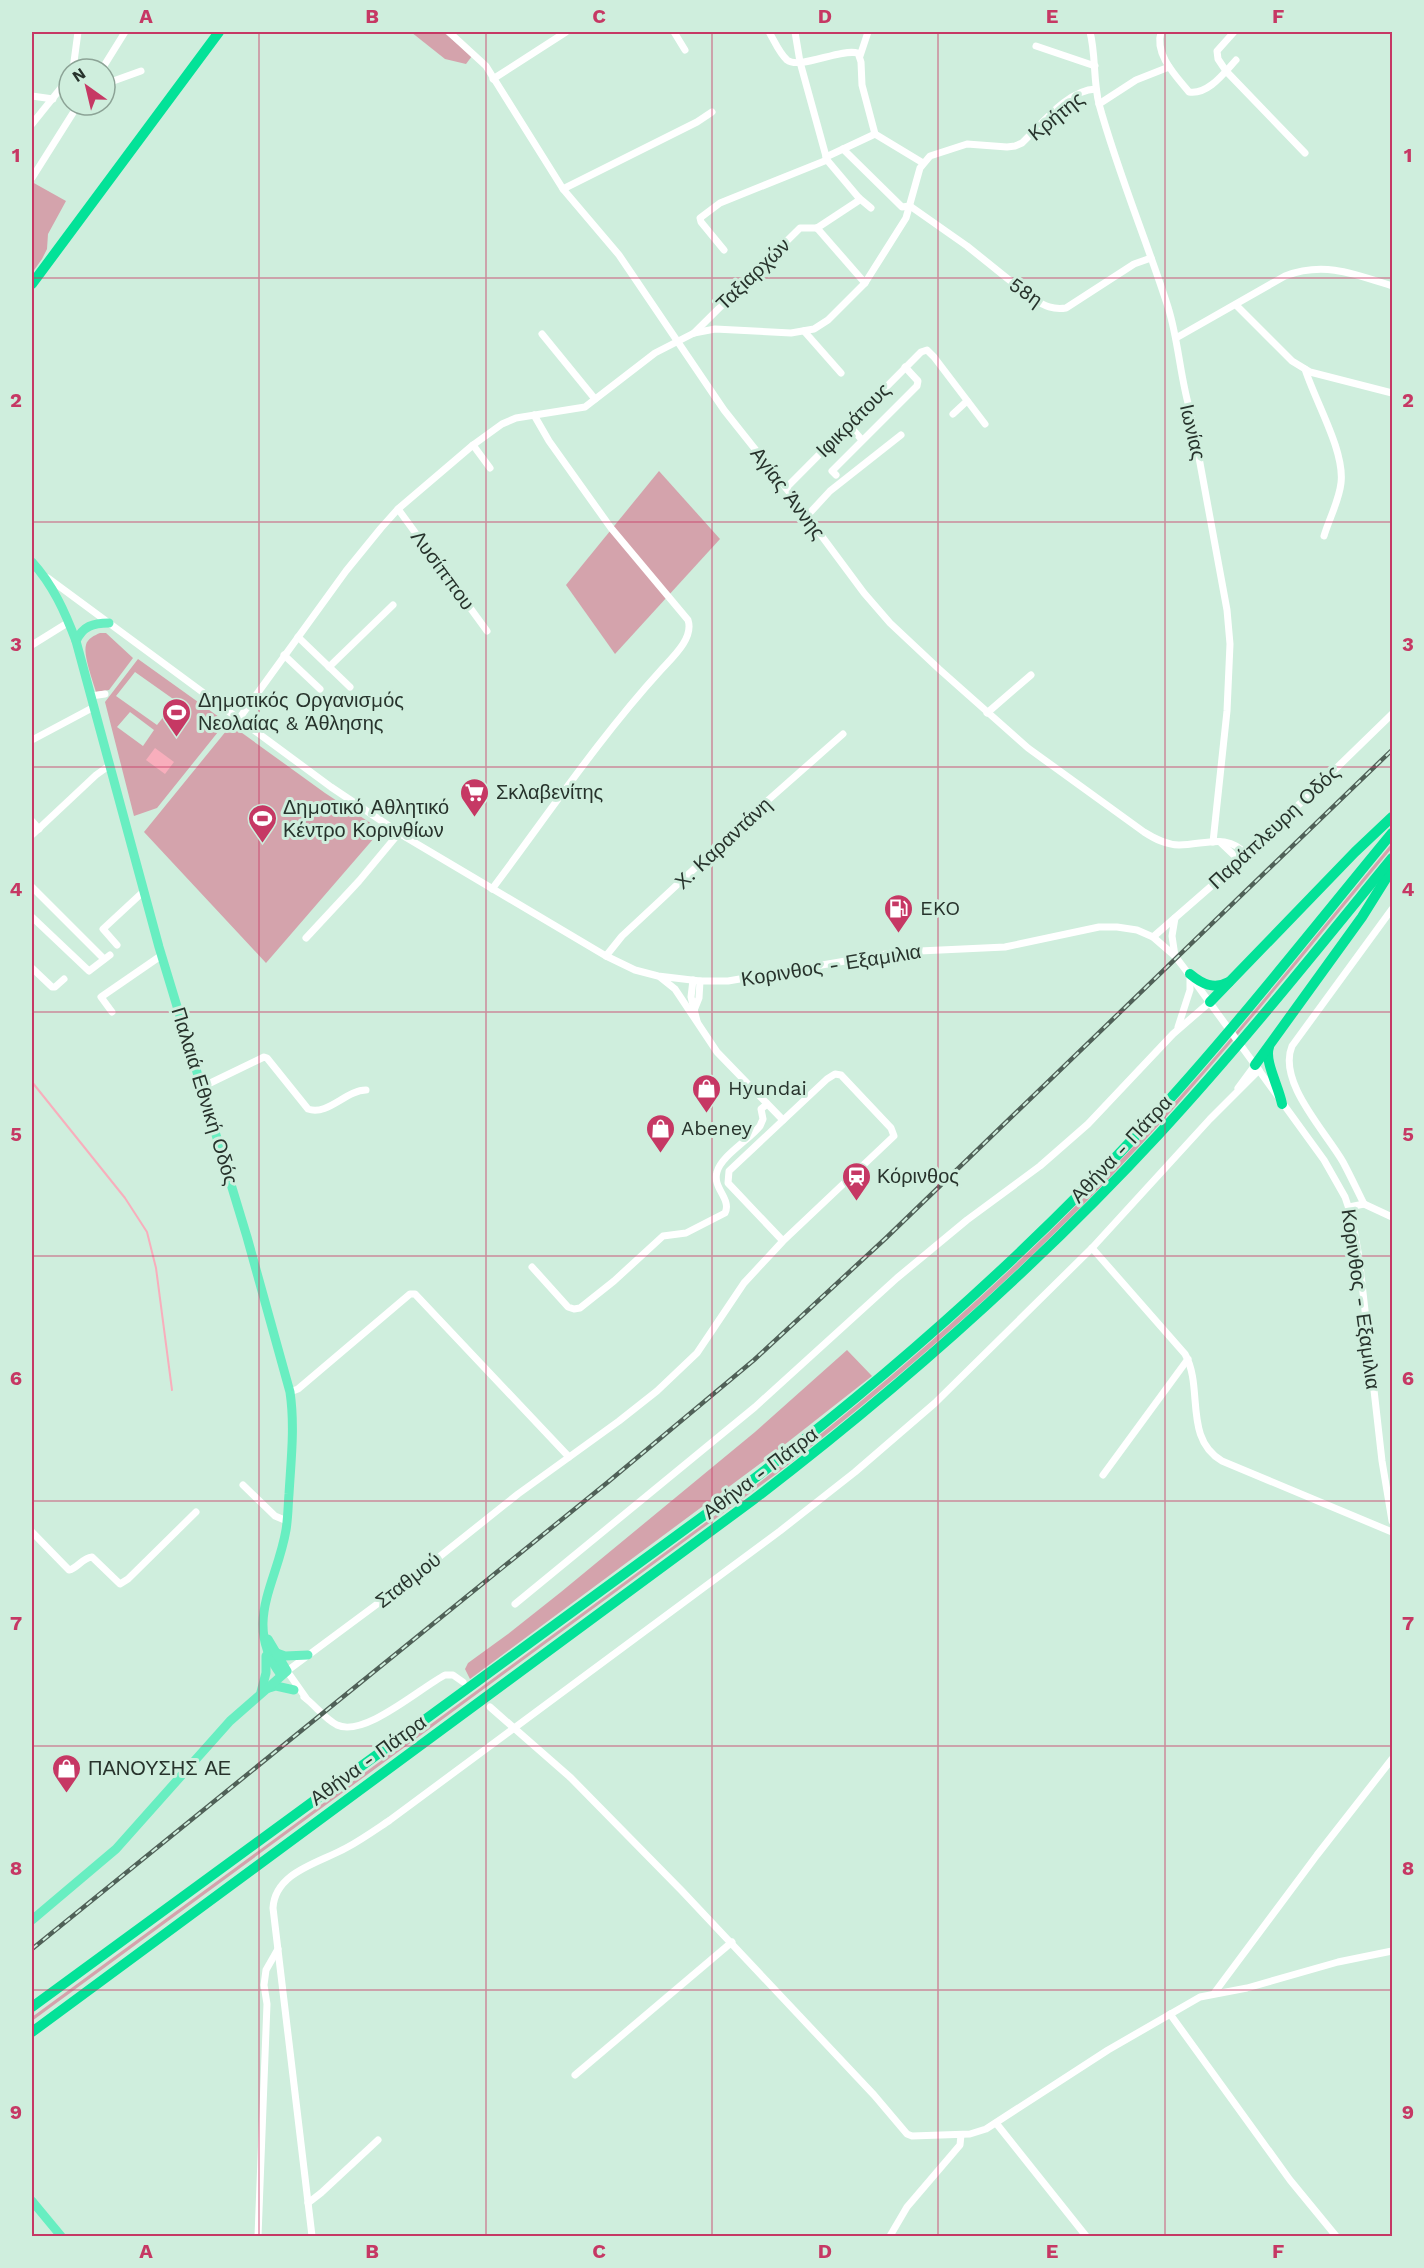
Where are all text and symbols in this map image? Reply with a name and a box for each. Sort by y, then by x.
text: A [139,4,153,28]
text: B [365,4,379,28]
text: C [592,4,606,28]
text: D [818,4,832,28]
text: E [1046,4,1058,28]
text: F [1272,4,1284,28]
north arrow [57,57,117,117]
text: N [69,64,89,86]
street label: Κρήτης [1023,86,1089,146]
text: 1 [12,143,20,167]
text: 1 [1404,143,1412,167]
street label: Ταξιαρχών [711,233,795,315]
street label: 58η [1005,272,1047,312]
street label: Ιφικράτους [811,378,895,462]
text: 2 [10,388,22,412]
text: 2 [1402,388,1414,412]
street label: Ιωνίας [1175,402,1211,463]
street label: Αγίας Άννης [746,442,831,544]
street label: Λυσίππου [406,525,480,615]
text: 3 [10,632,22,656]
text: 3 [1402,632,1414,656]
place label: Δημοτικός Οργανισμός Νεολαίας & Άθλησης [198,688,404,735]
sports icon: Δημοτικός Οργανισμός Νεολαίας & Άθλησης [161,696,193,738]
street label: Παράπλευρη Οδός [1204,760,1345,894]
supermarket icon: Σκλαβενίτης [459,776,491,818]
place label: Σκλαβενίτης [496,780,604,804]
street label: Χ. Καραντάνη [670,792,776,894]
place label: Δημοτικό Αθλητικό Κέντρο Κορινθίων [283,795,449,842]
sports icon: Δημοτικό Αθλητικό Κέντρο Κορινθίων [246,802,278,844]
text: 4 [10,877,23,901]
text: 4 [1402,877,1415,901]
fuel station icon: EKO [883,892,915,934]
place label: EKO [920,896,960,920]
street label: Κορινθος - Εξαμιλια [739,939,923,991]
street label: Παλαιά Εθνική Οδός [167,1004,244,1188]
shop icon: Hyundai [691,1072,723,1114]
place label: Hyundai [728,1076,807,1100]
street label: Αθήνα - Πάτρα [1065,1090,1177,1208]
shop icon: Abeney [644,1112,676,1154]
place label: Abeney [681,1116,753,1140]
text: 5 [10,1122,22,1146]
text: 5 [1402,1122,1414,1146]
station icon: Κόρινθος [840,1160,872,1202]
place label: Κόρινθος [877,1164,959,1188]
street label: Κορινθος - Εξαμιλια [1336,1207,1386,1391]
text: 6 [10,1366,22,1390]
text: 6 [1402,1366,1414,1390]
street label: Αθήνα - Πάτρα [698,1422,822,1524]
street label: Σταθμού [371,1547,445,1613]
text: 7 [10,1611,22,1635]
text: 7 [1402,1611,1414,1635]
street label: Αθήνα - Πάτρα [305,1710,431,1810]
shop icon: ΠΑΝΟΥΣΗΣ ΑΕ [51,1752,83,1794]
place label: ΠΑΝΟΥΣΗΣ ΑΕ [88,1756,231,1780]
text: 8 [10,1856,22,1880]
text: 8 [1402,1856,1414,1880]
text: 9 [10,2100,22,2124]
text: 9 [1402,2100,1414,2124]
text: A [139,2239,153,2263]
text: B [365,2239,379,2263]
text: C [592,2239,606,2263]
text: D [818,2239,832,2263]
text: E [1046,2239,1058,2263]
text: F [1272,2239,1284,2263]

